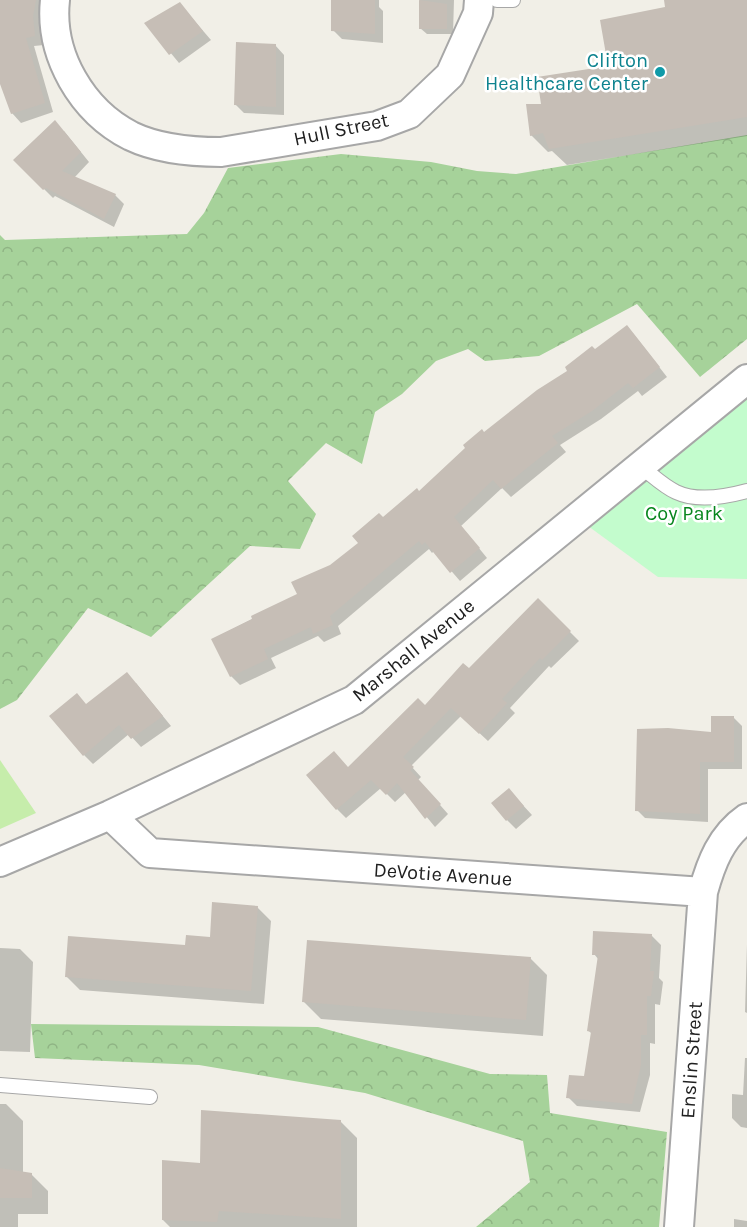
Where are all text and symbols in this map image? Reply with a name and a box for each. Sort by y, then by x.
place label: Clifton Healthcare Center [485,49,649,95]
marker: Clifton Healthcare Center [653,65,667,79]
street label: Hull Street [292,108,391,151]
park label: Coy Park [645,502,723,525]
street label: Marshall Avenue [348,594,479,707]
street label: DeVotie Avenue [373,858,513,891]
street label: Enslin Street [676,1000,707,1119]

